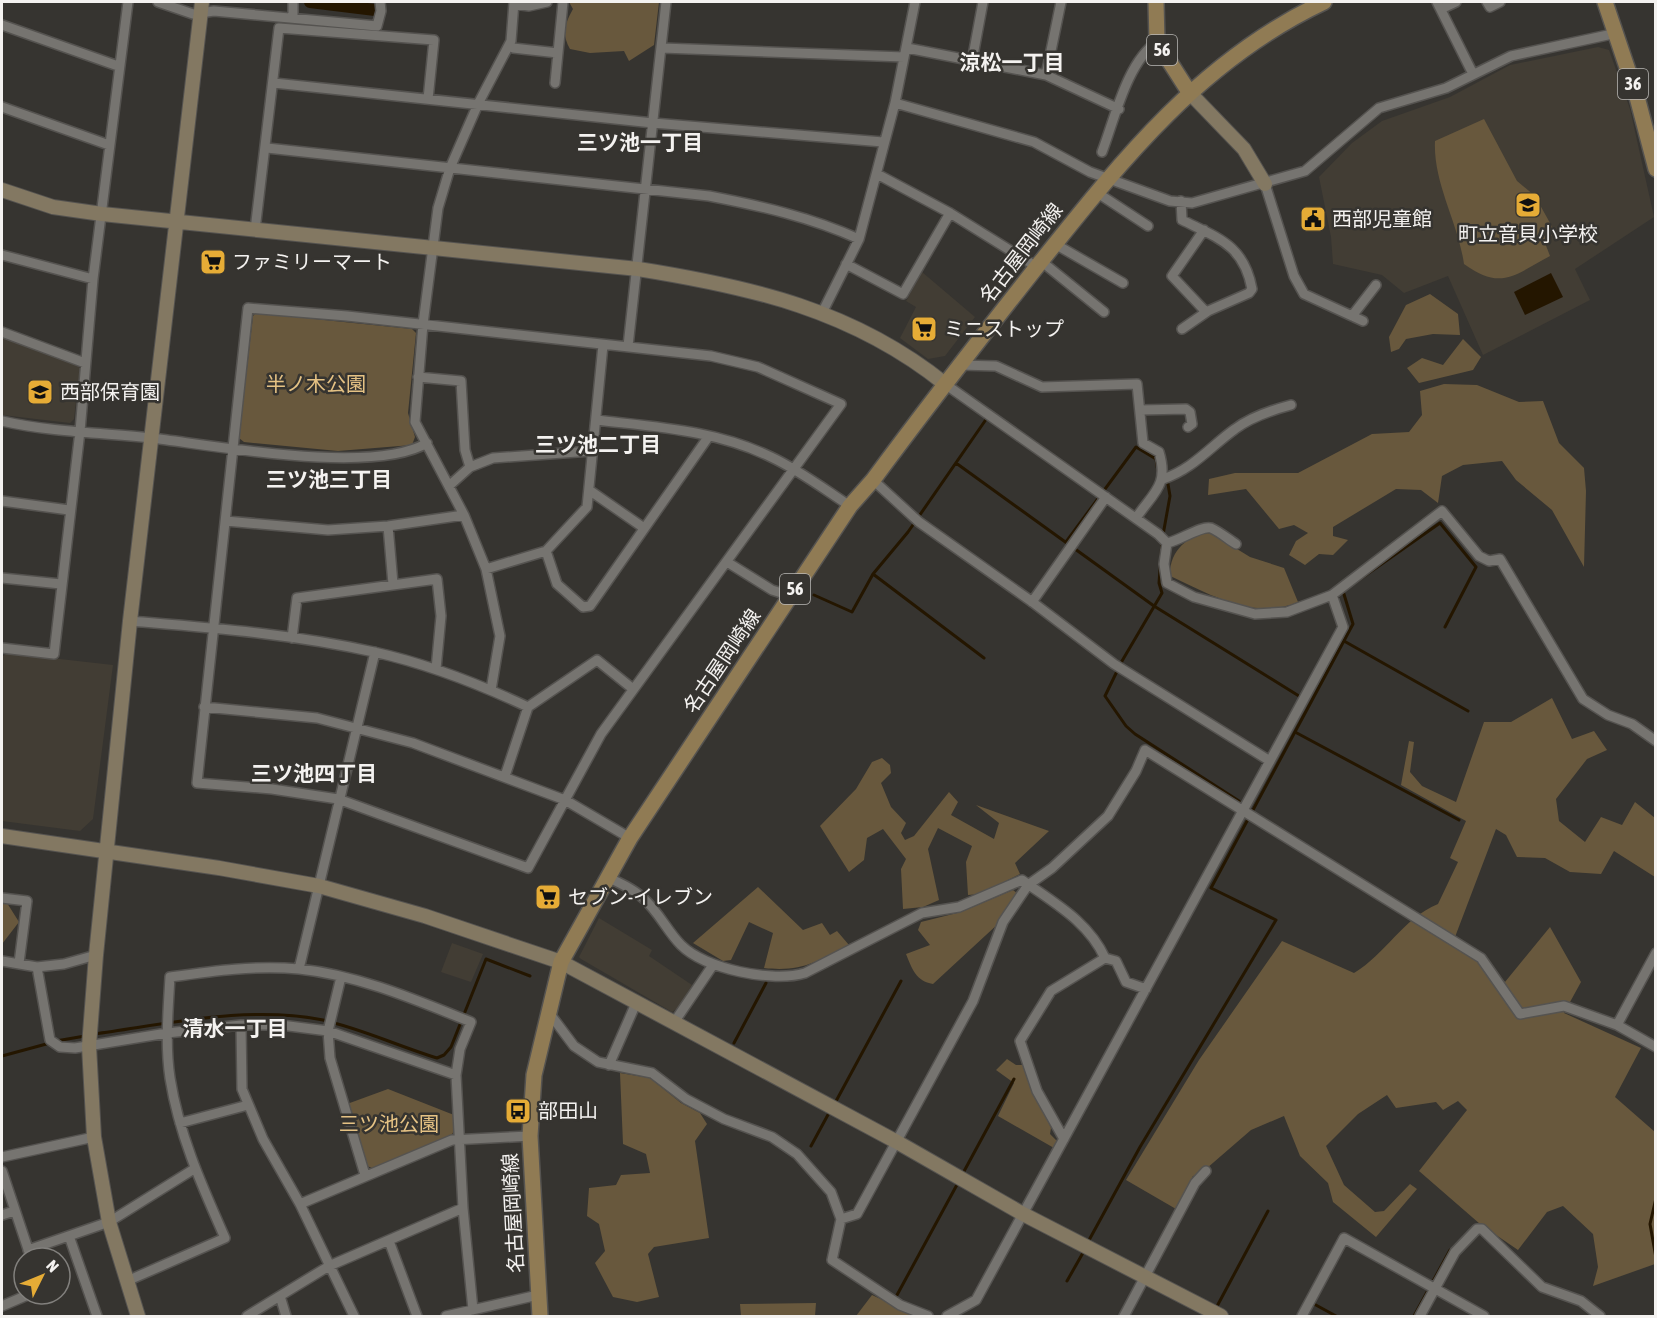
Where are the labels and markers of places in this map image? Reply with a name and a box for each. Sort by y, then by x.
school or university icon: 町立音貝小学校 [1513,190,1543,220]
public building icon: 西部児童館 [1298,204,1328,234]
place label: 西部児童館 [1332,207,1432,230]
place label: 町立音貝小学校 [1458,222,1598,245]
supermarket icon: ファミリーマート [198,247,228,277]
place label: ファミリーマート [232,250,392,273]
supermarket icon: ミニストップ [909,314,939,344]
place label: ミニストップ [944,317,1064,340]
school or university icon: 西部保育園 [25,377,55,407]
place label: 西部保育園 [60,380,160,403]
supermarket icon: セブン-イレブン [533,882,563,912]
place label: セブン-イレブン [568,885,713,908]
bus stop icon: 部田山 [503,1096,533,1126]
place label: 部田山 [538,1099,598,1122]

